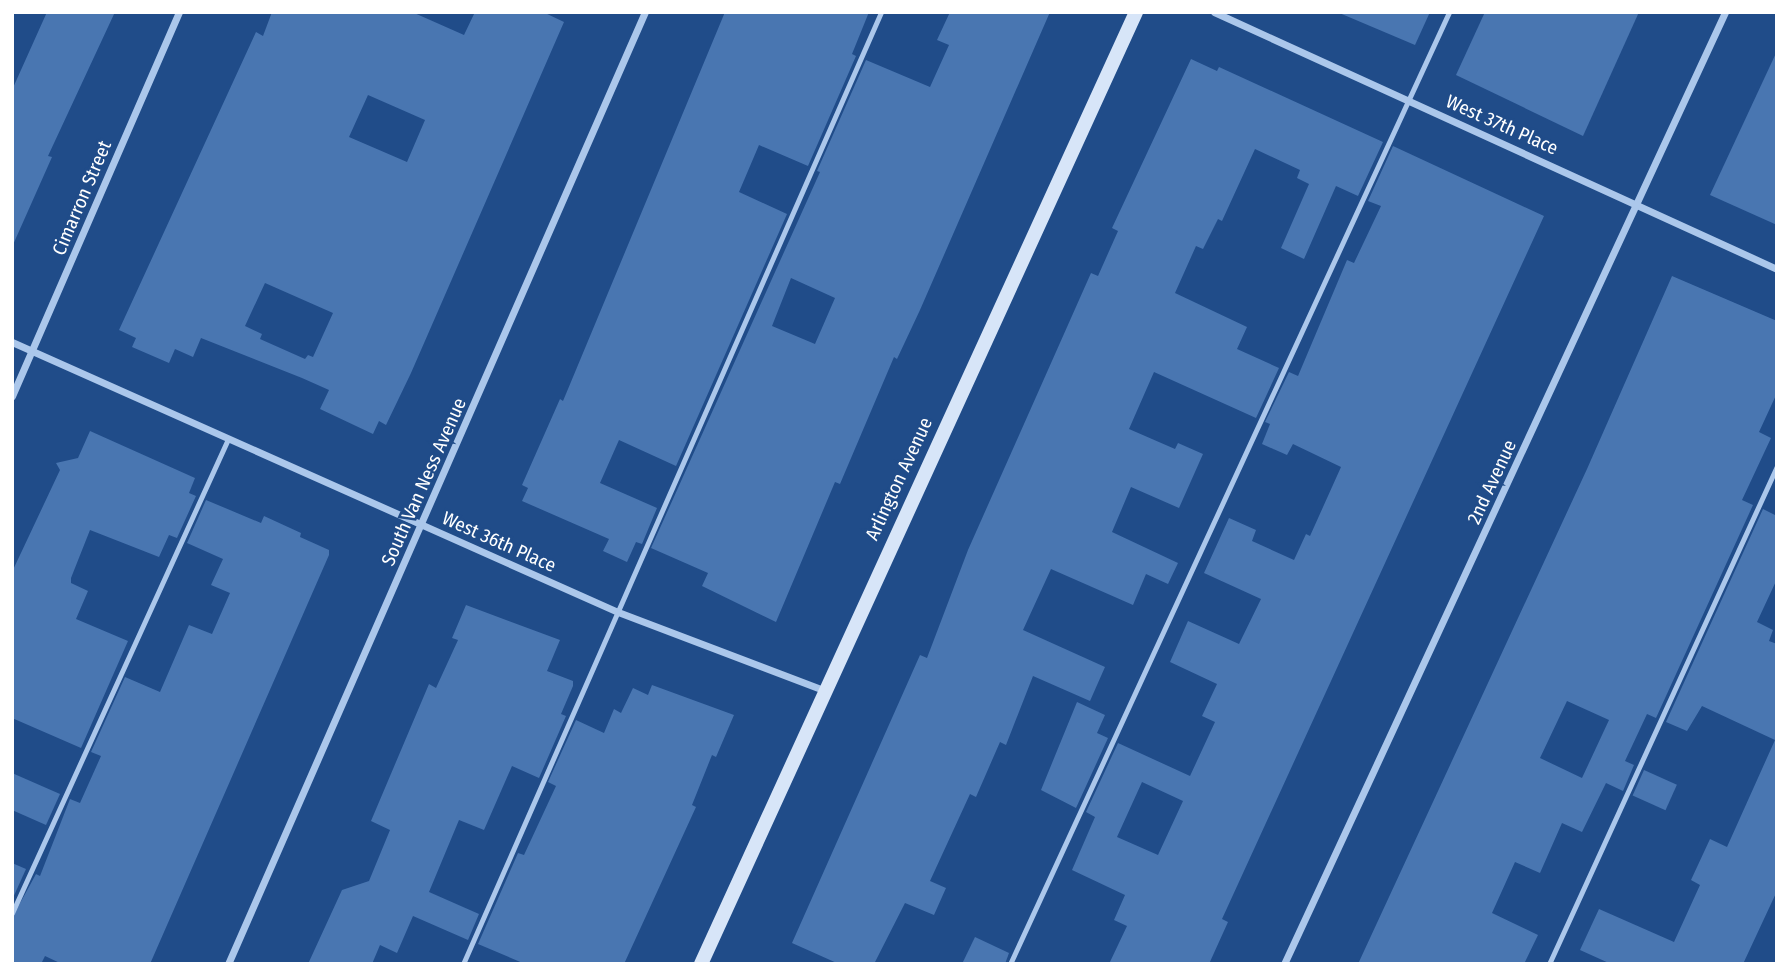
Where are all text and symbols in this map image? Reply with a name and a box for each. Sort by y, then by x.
street label: West 37th Place [1442,90,1562,160]
street label: Cimarron Street [48,137,116,259]
street label: South Van Ness Avenue [377,395,471,569]
street label: Arlington Avenue [861,414,937,544]
street label: 2nd Avenue [1463,436,1521,528]
street label: West 36th Place [439,507,559,577]

